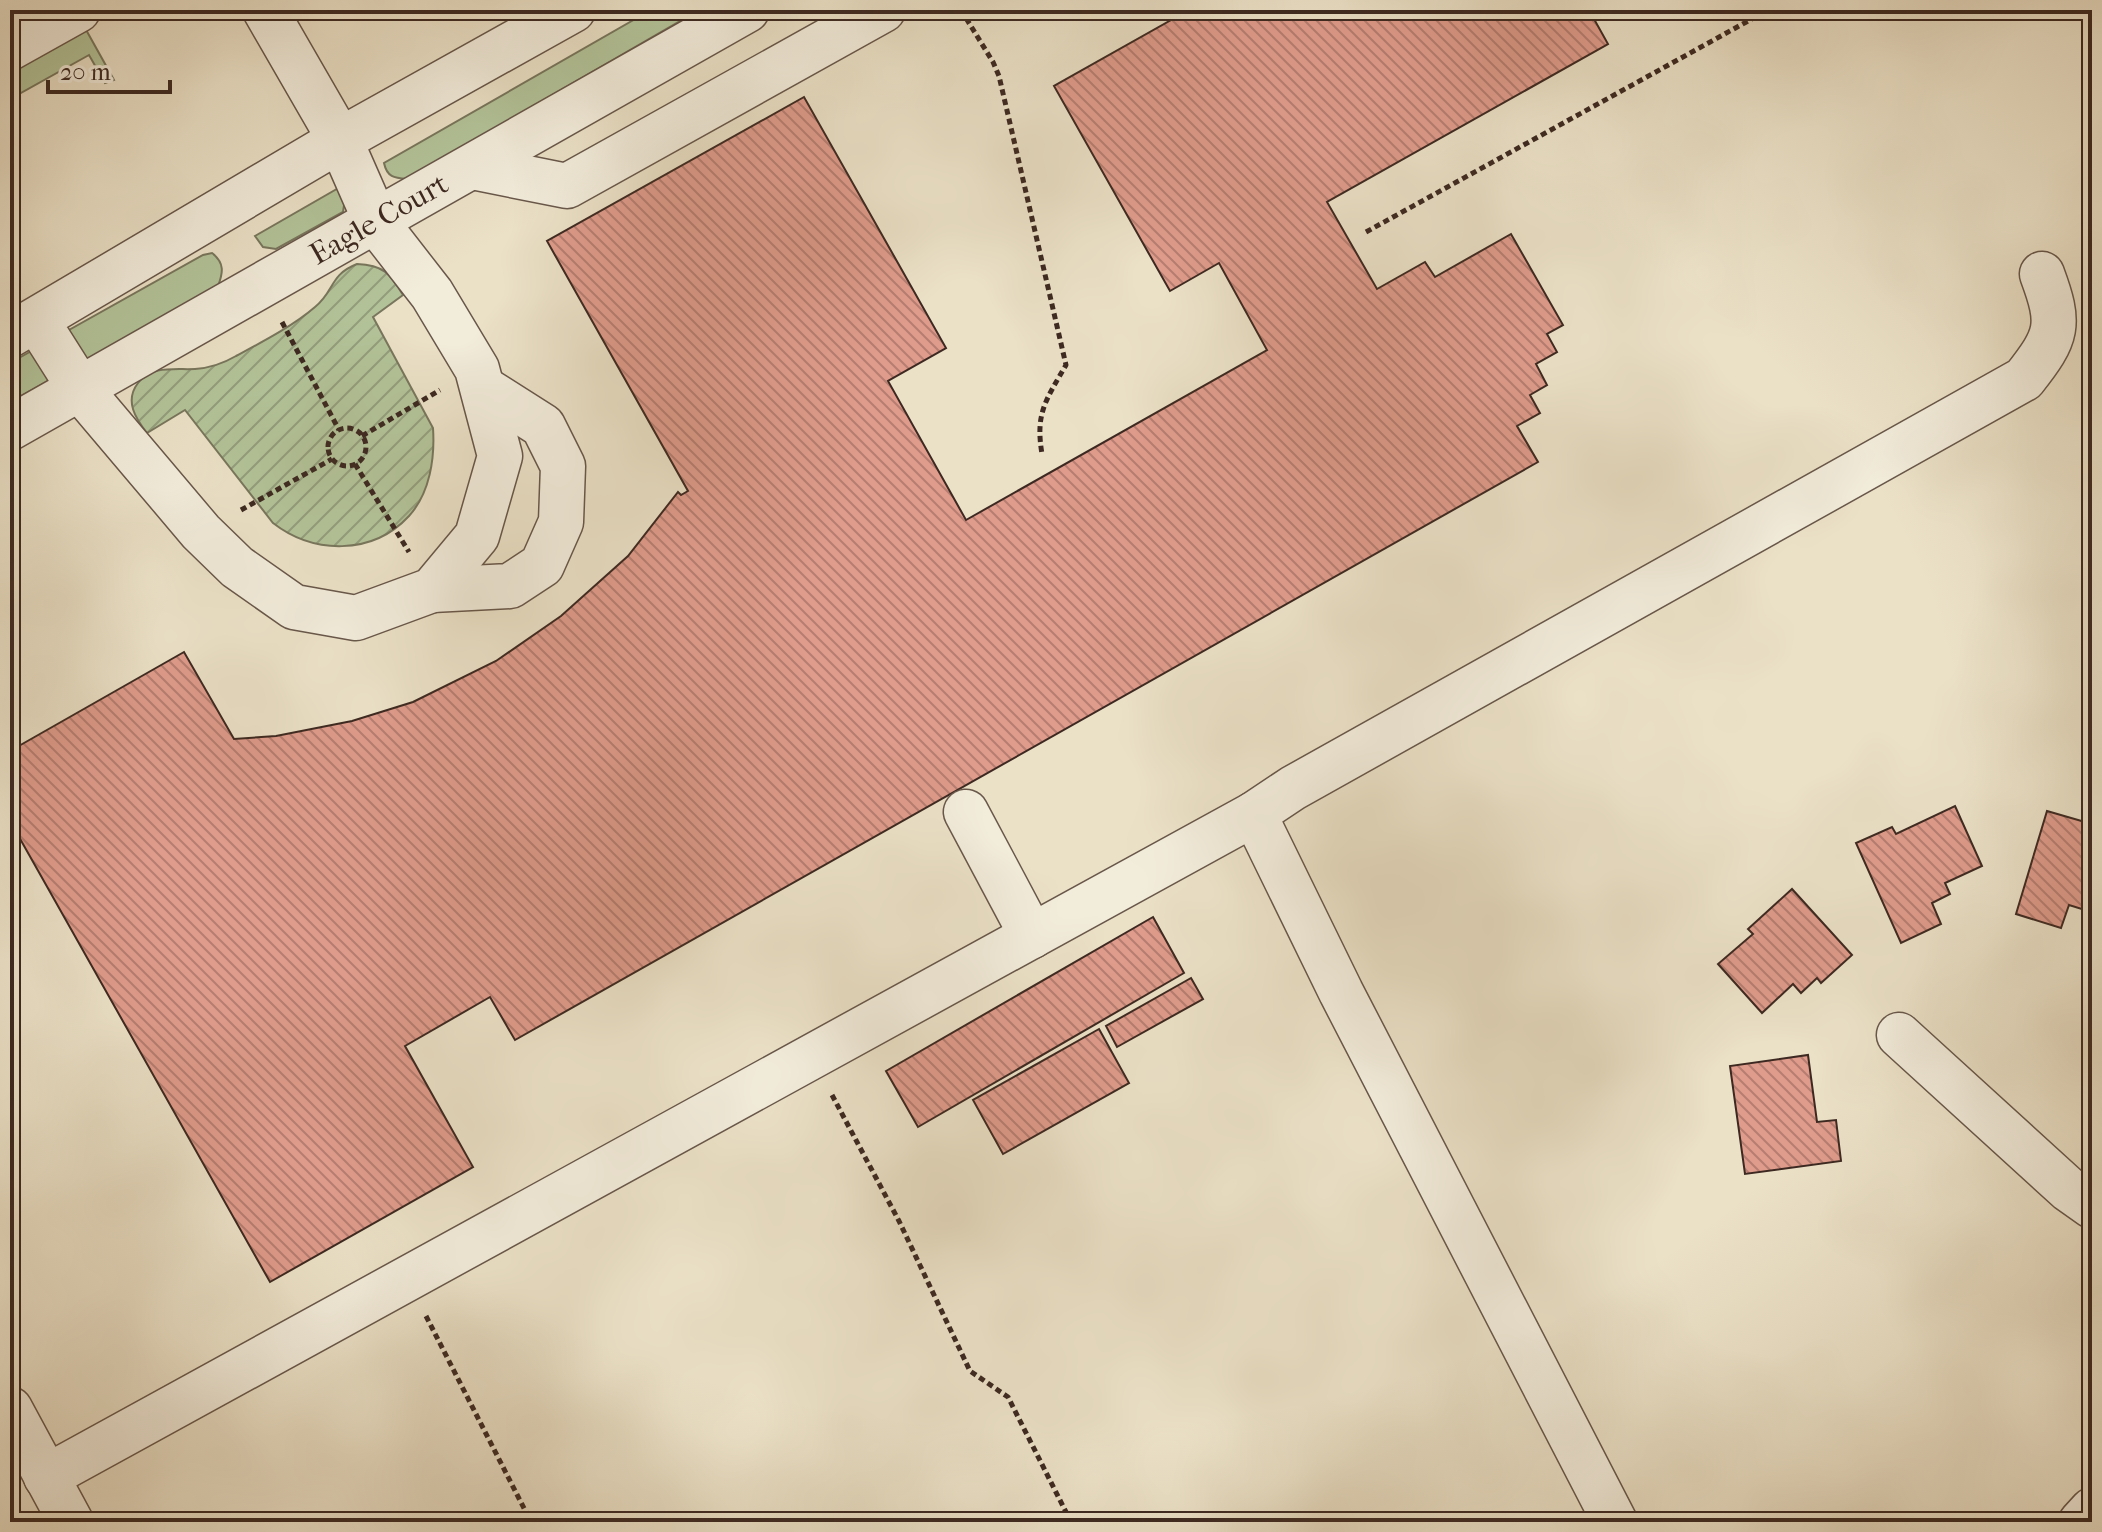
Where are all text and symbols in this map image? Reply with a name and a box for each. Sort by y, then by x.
scale bar [48,44,170,94]
text: 20 m [60,58,111,86]
street label: Eagle Court [303,166,454,272]

